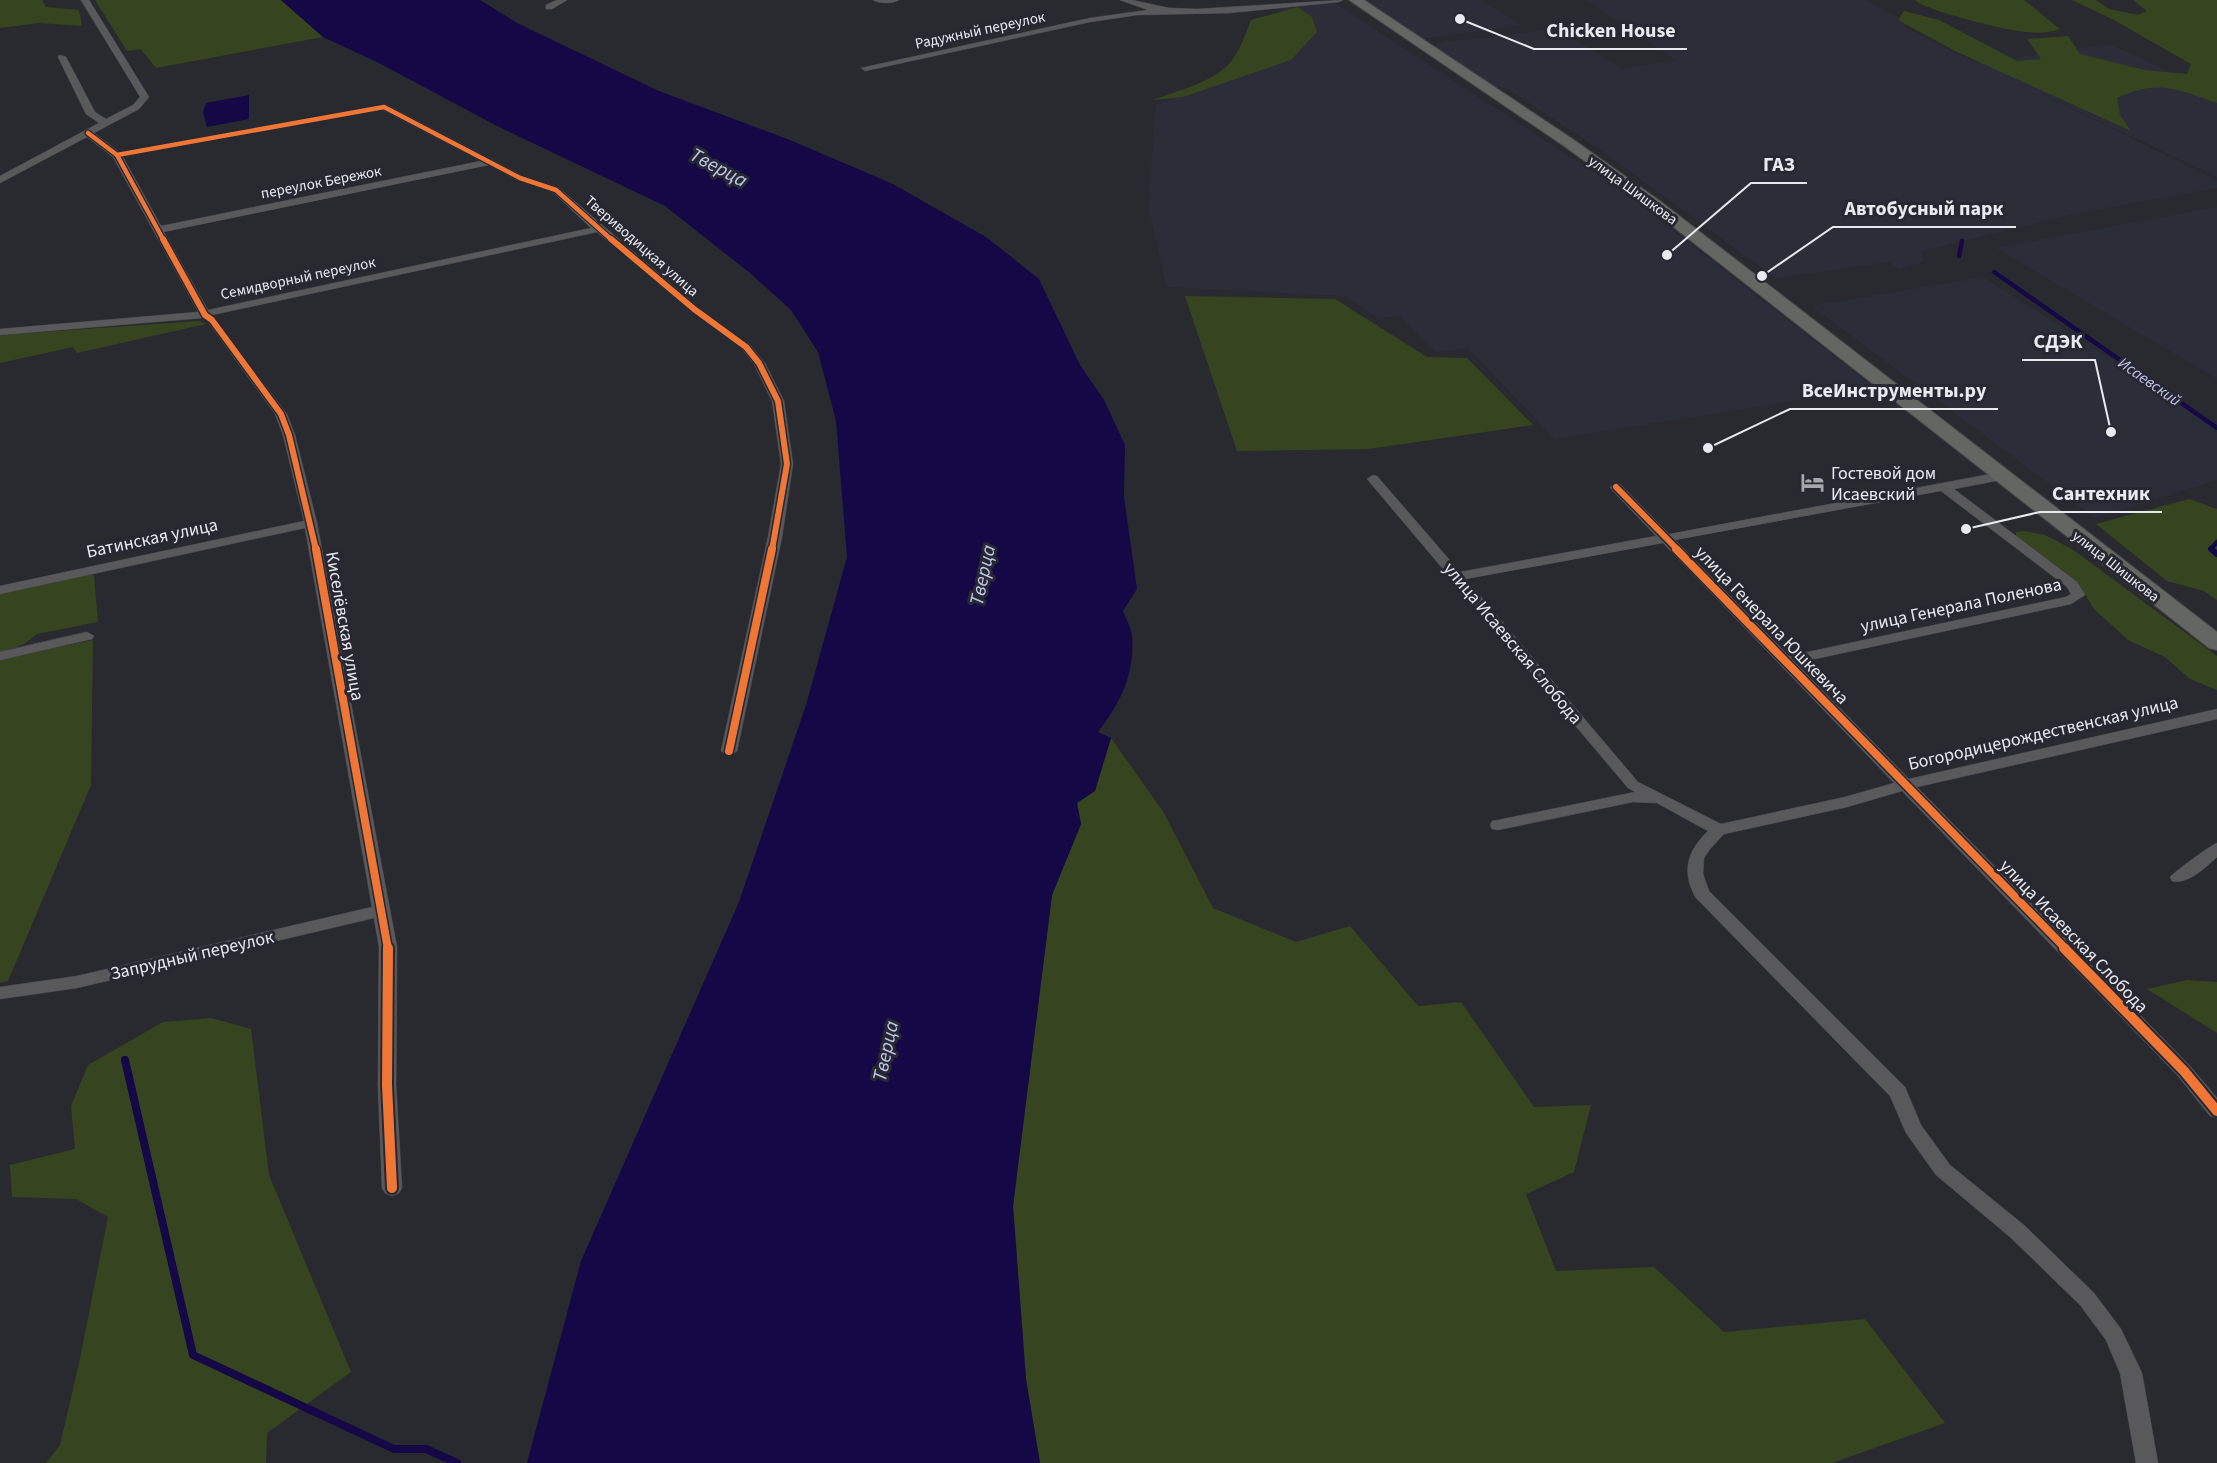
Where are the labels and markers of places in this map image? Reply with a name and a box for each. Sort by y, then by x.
callout: Chicken House [1534,11,1687,49]
callout: ГАЗ [1751,145,1807,183]
callout: Автобусный парк [1833,189,2016,227]
callout: СДЭК [2022,322,2095,360]
callout: ВсеИнструменты.ру [1790,371,1998,409]
place label: Гостевой дом Исаевский [1831,461,1936,507]
hotel icon: Гостевой дом Исаевский [1800,470,1826,496]
callout: Сантехник [2040,474,2162,512]

